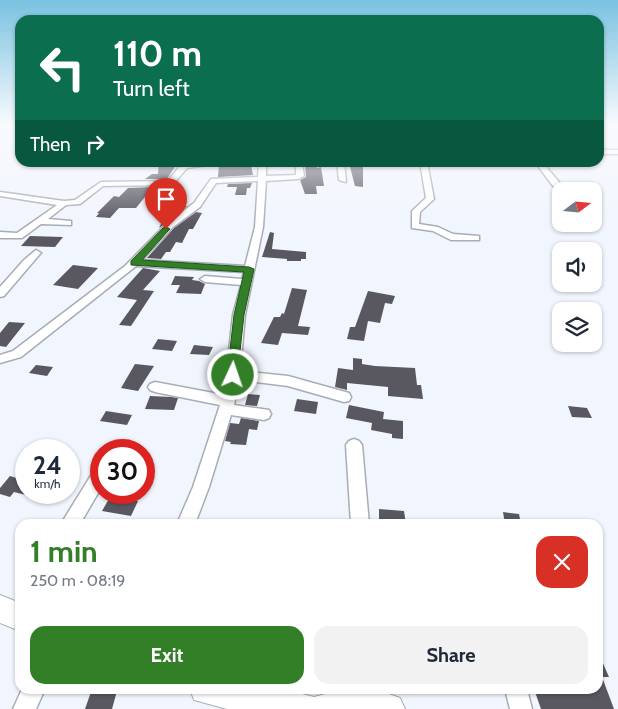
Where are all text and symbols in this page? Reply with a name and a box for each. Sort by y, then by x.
text: 110 m [113,32,202,75]
icon: left [30,35,95,100]
text: Turn left [113,75,190,102]
icon: right [81,130,109,158]
text: Then [30,133,71,156]
pin [145,178,187,229]
north arrow [552,182,602,232]
map controls [552,182,602,352]
icon: arrive [152,185,180,213]
button: sound [552,242,602,292]
button: layers [552,302,602,352]
position arrow [206,348,258,400]
speed limit sign: 30 [90,439,155,504]
text: 24 [33,450,62,480]
text: km/h [34,476,61,491]
text: 1 min [30,533,98,570]
button: close [536,536,588,588]
text: 250 m · 08:19 [30,571,125,590]
button: Exit [30,626,304,684]
button: Share [314,626,588,684]

